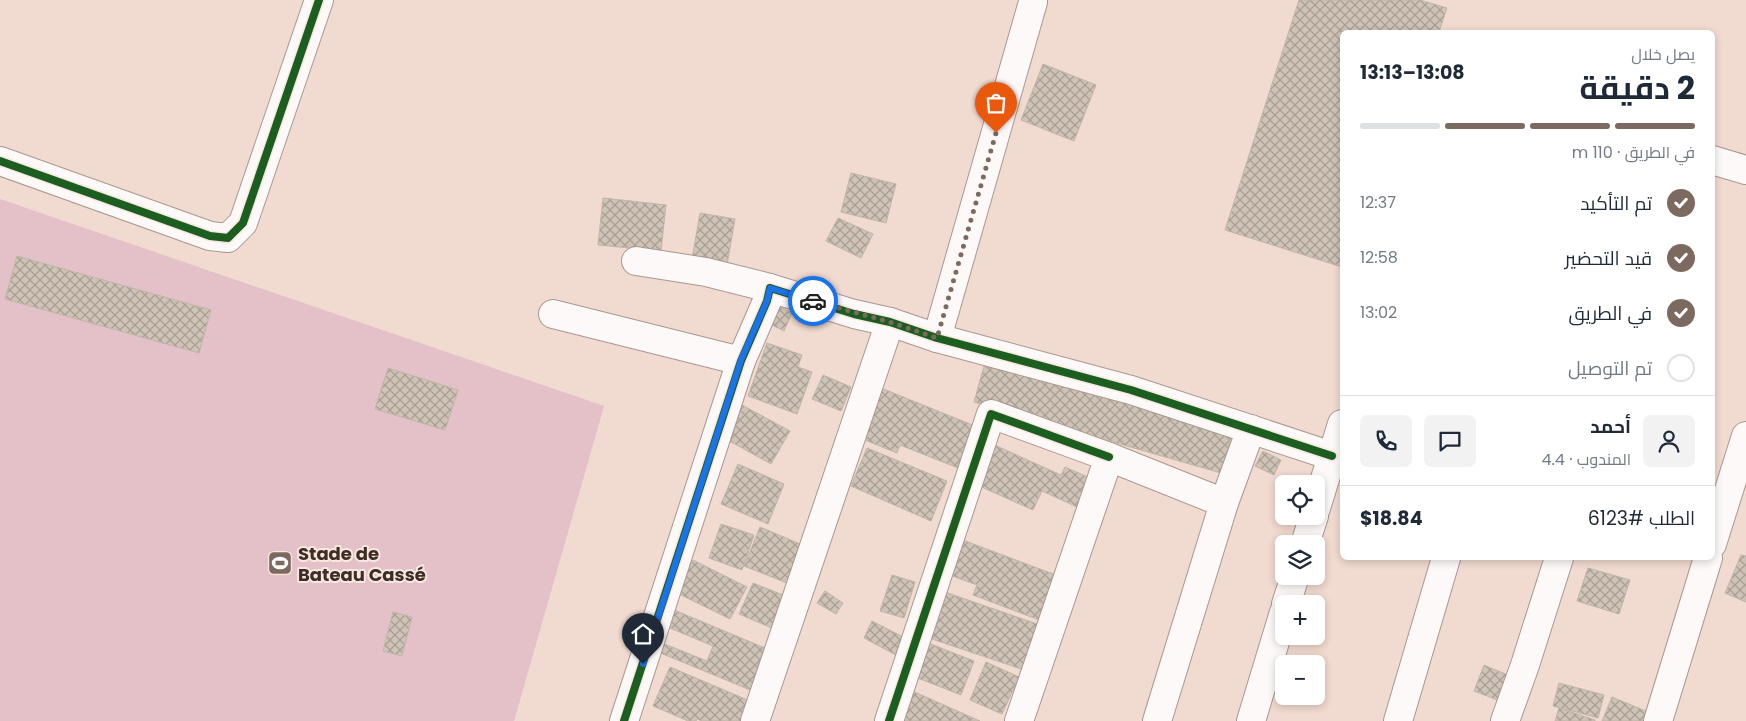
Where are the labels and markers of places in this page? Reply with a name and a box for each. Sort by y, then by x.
pin [975,82,1017,133]
place label: Stade de Bateau Cassé [298,541,426,587]
sports icon: Stade de Bateau Cassé [267,550,293,576]
pin [622,613,664,664]

